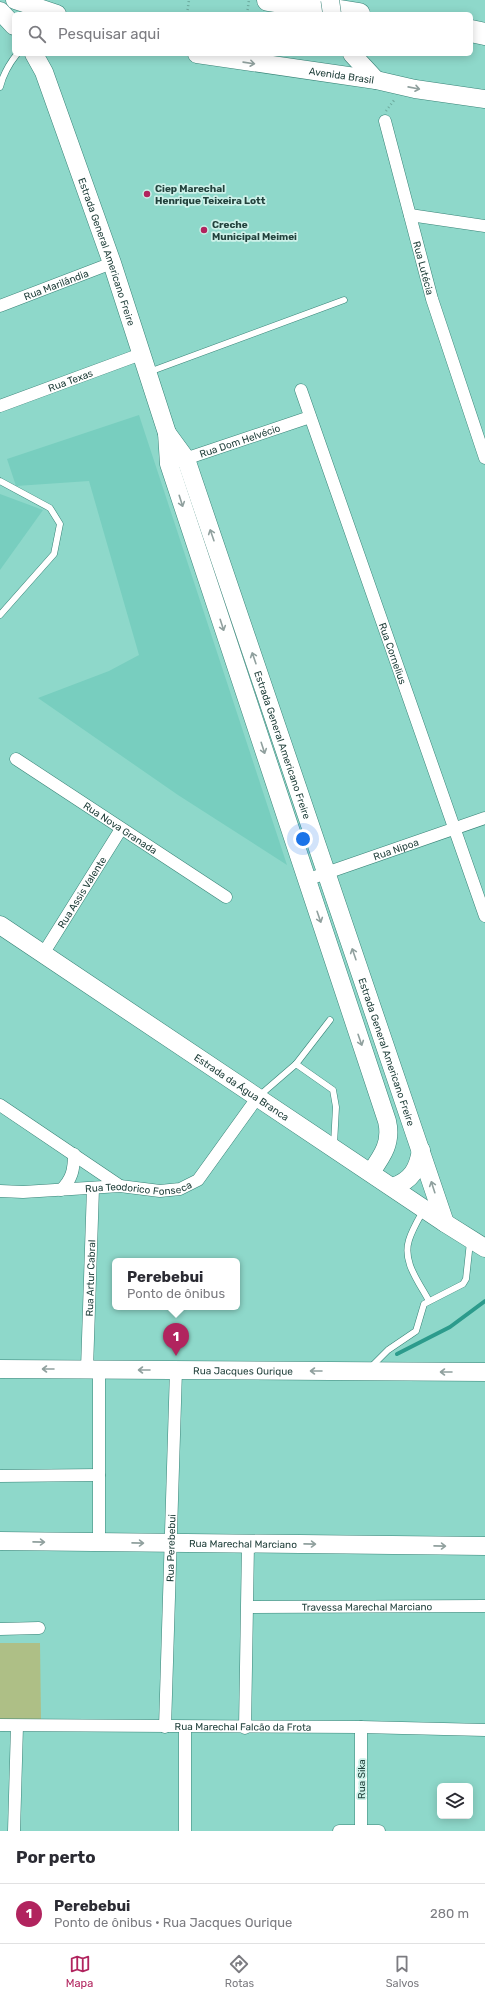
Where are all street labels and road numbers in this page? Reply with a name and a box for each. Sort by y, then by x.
street label: Avenida Brasil [308,65,375,87]
street label: Estrada General Americano Freire [75,176,137,328]
street label: Rua Lutécia [410,240,436,296]
street label: Rua Marilândia [22,268,90,303]
street label: Rua Texas [47,367,95,395]
street label: Rua Dom Helvécio [198,422,282,461]
street label: Rua Cornelius [376,621,408,686]
street label: Estrada General Americano Freire [251,669,313,821]
street label: Rua Nova Granada [81,800,159,857]
street label: Rua Nipoa [372,836,420,863]
street label: Rua Assis Valente [56,854,110,931]
street label: Estrada General Americano Freire [355,976,417,1128]
street label: Estrada da Água Branca [192,1052,291,1124]
street label: Rua Teodorico Fonseca [85,1179,194,1198]
street label: Rua Artur Cabral [84,1240,98,1317]
street label: Rua Jacques Ourique [193,1365,293,1378]
street label: Rua Perebebui [164,1514,179,1582]
street label: Rua Marechal Marciano [189,1538,297,1551]
street label: Travessa Marechal Marciano [302,1601,433,1614]
street label: Rua Marechal Falcão da Frota [175,1721,311,1734]
street label: Rua Sika [356,1759,368,1799]

